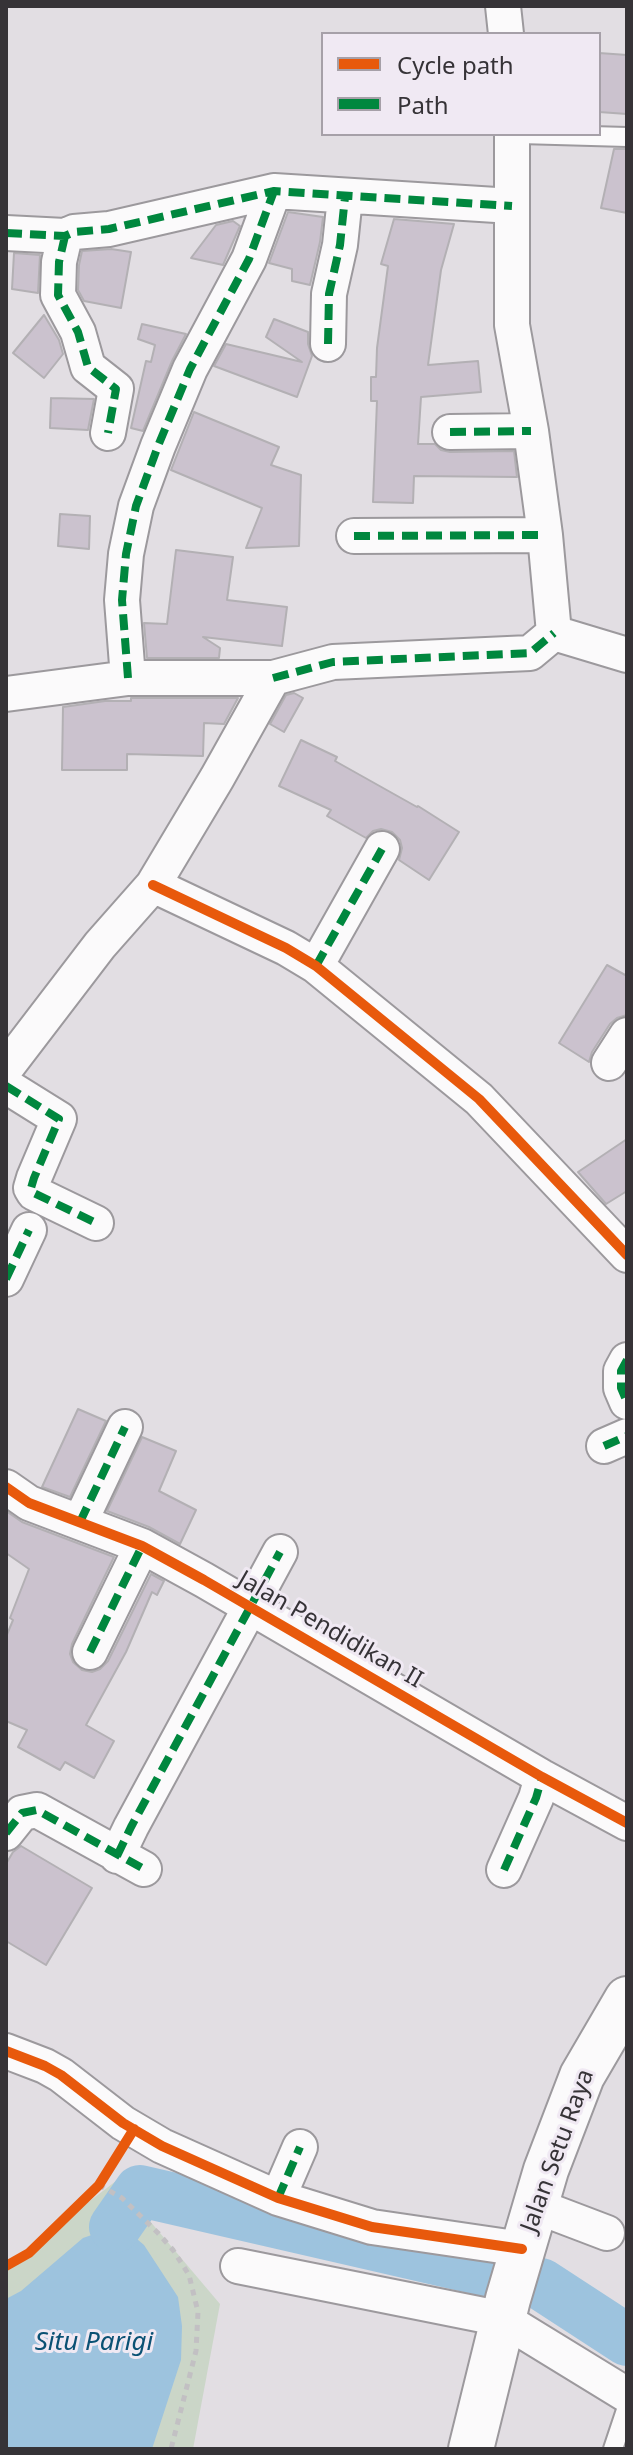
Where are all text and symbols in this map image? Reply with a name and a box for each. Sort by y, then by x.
legend [321,32,601,136]
text: Cycle path [397,48,514,81]
text: Path [397,88,448,121]
street label: Jalan Pendidikan II [232,1565,428,1695]
street label: Jalan Setu Raya [515,2066,601,2236]
water label: Situ Parigi [35,2327,153,2359]

